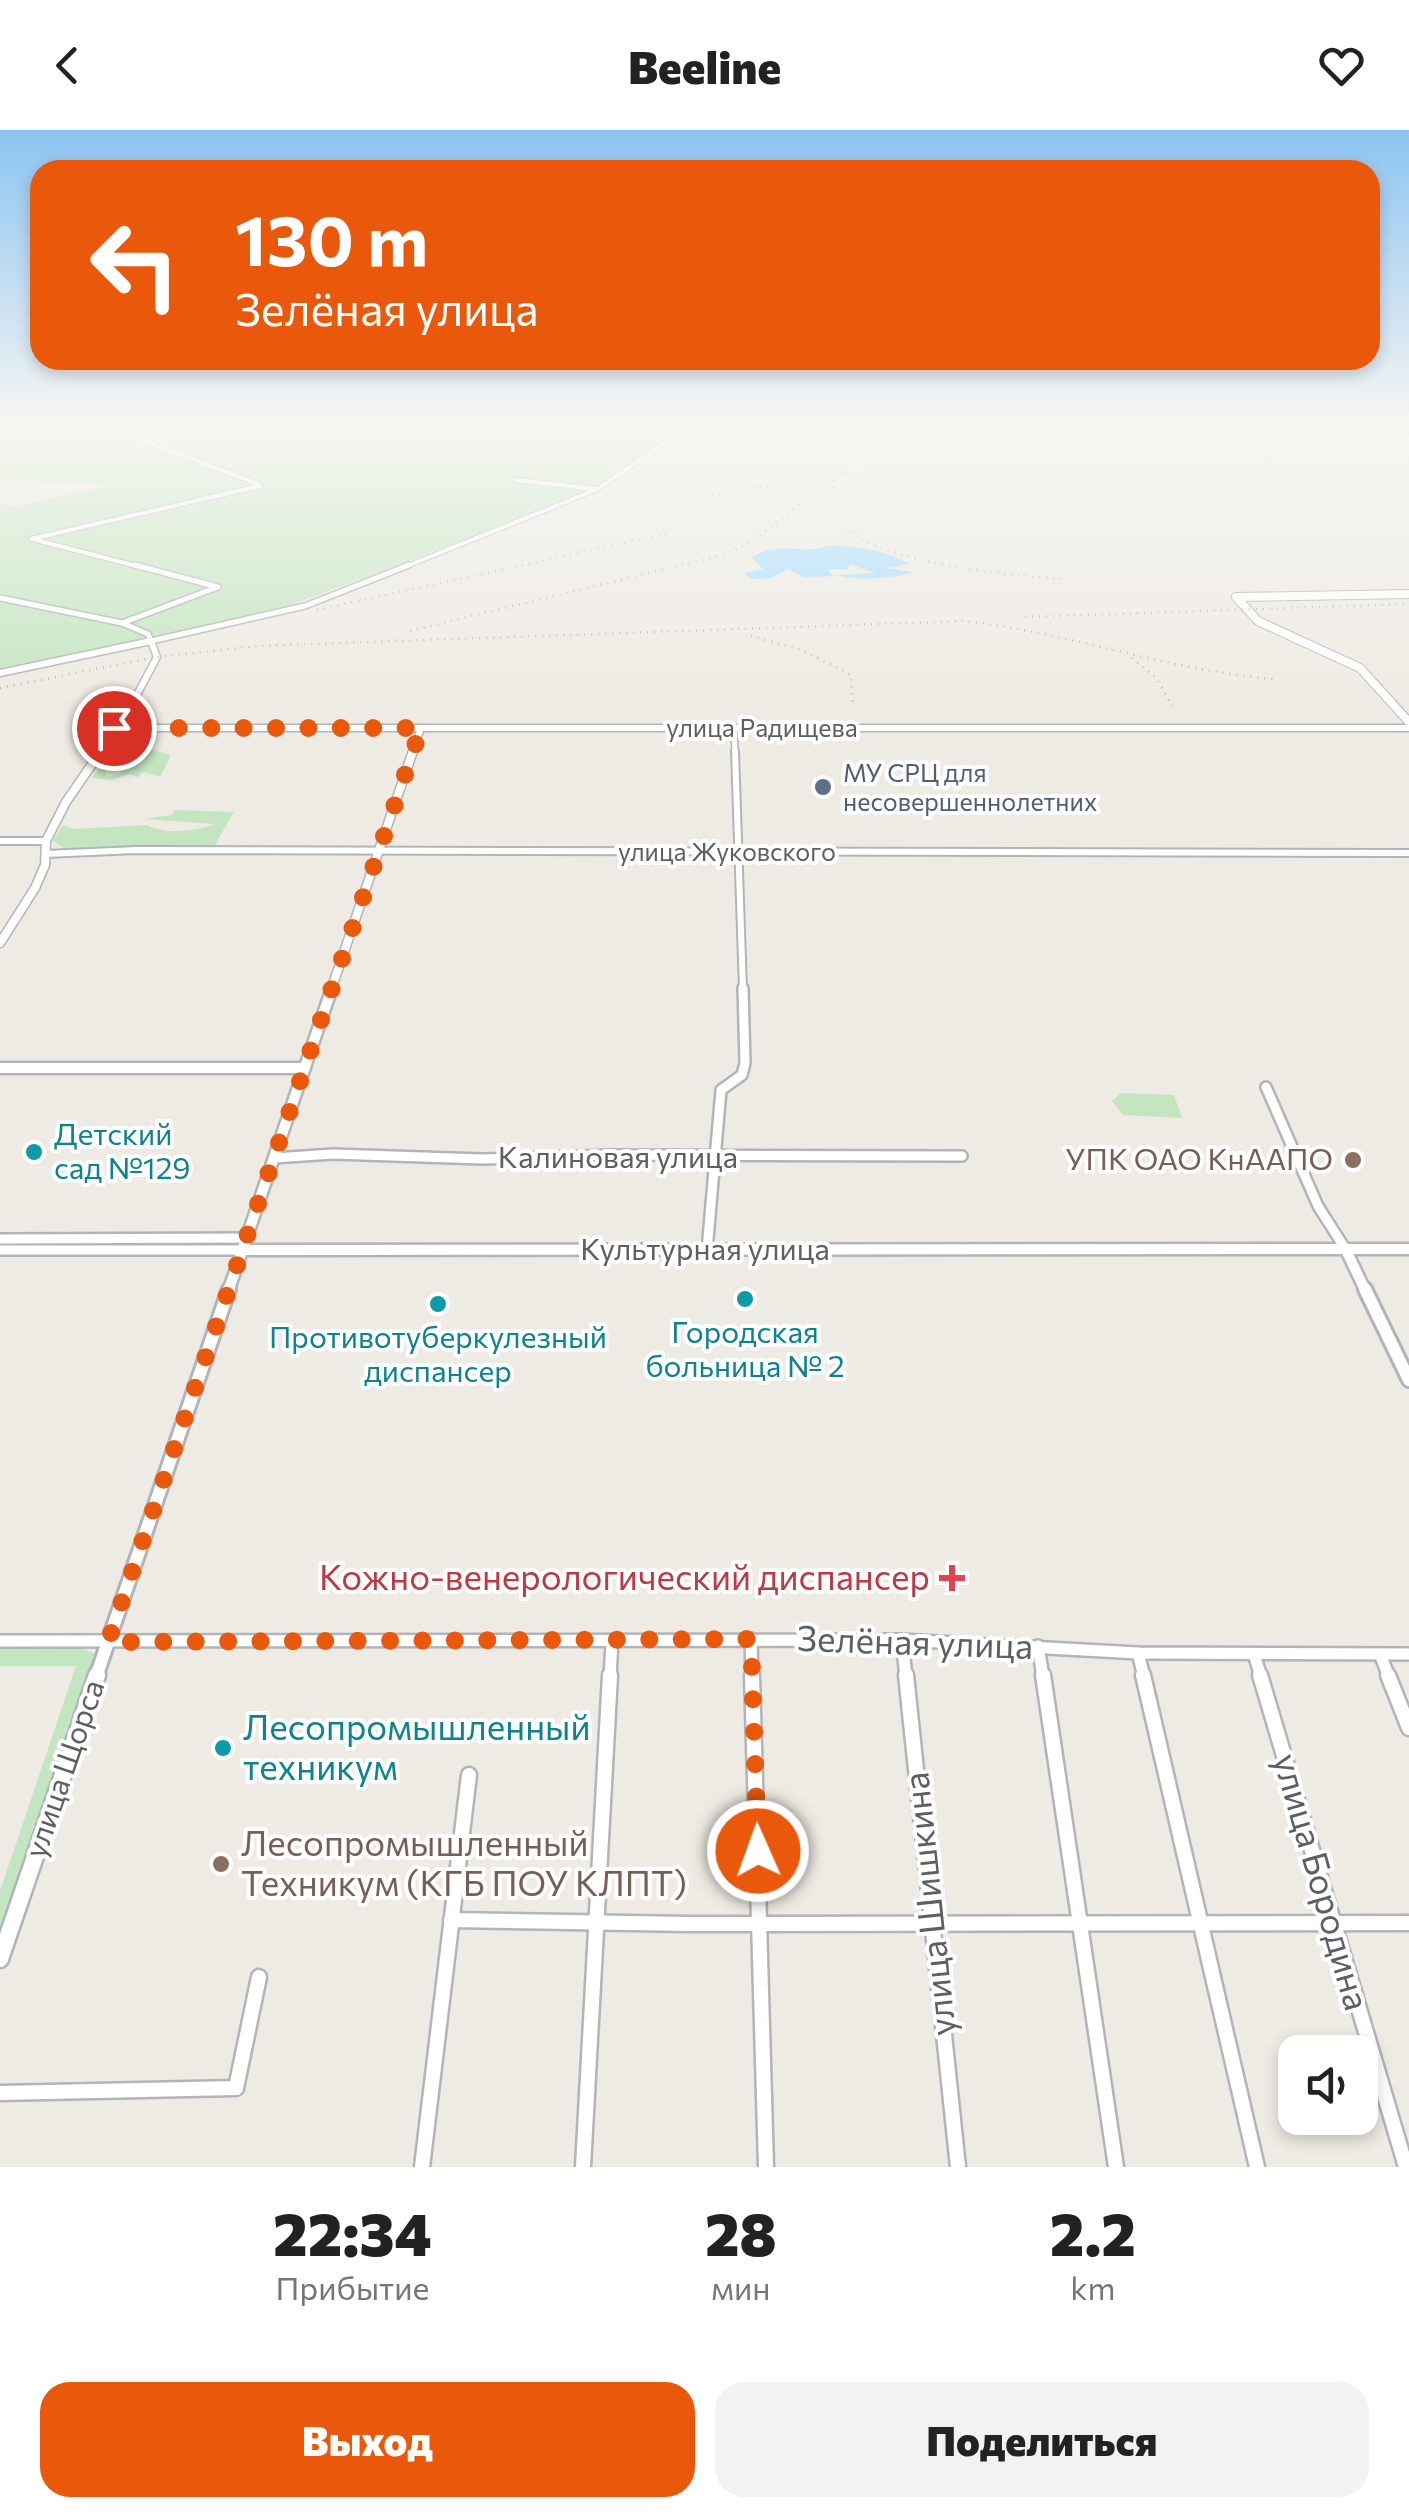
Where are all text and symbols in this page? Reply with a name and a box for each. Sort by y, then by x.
icon: back [40,38,95,93]
text: Beeline [628,38,781,93]
icon: heart [1314,38,1369,93]
text: 130 m [235,195,428,280]
icon: left [70,200,200,330]
text: Зелёная улица [235,280,539,335]
pin [72,686,157,771]
icon: arrive [87,701,142,756]
street label: улица Радищева [666,712,858,742]
place label: МУ СРЦ для несовершеннолетних [843,757,1097,816]
marker: МУ СРЦ для несовершеннолетних [812,776,834,798]
street label: улица Жуковского [618,836,836,866]
place label: Детский сад №129 [54,1114,190,1185]
street label: Калиновая улица [498,1137,738,1174]
place label: УПК ОАО КнААПО [1065,1139,1333,1176]
marker: Детский сад №129 [23,1141,45,1163]
marker: УПК ОАО КнААПО [1342,1149,1364,1171]
street label: Культурная улица [580,1229,830,1266]
marker: Городская больница № 2 [734,1288,756,1310]
marker: Противотуберкулезный диспансер [427,1293,449,1315]
place label: Городская больница № 2 [645,1312,845,1383]
place label: Противотуберкулезный диспансер [269,1317,607,1388]
place label: Кожно-венерологический диспансер [319,1554,930,1597]
marker: Кожно-венерологический диспансер [939,1565,965,1591]
street label: Зелёная улица [796,1615,1034,1666]
street label: улица Щорса [15,1674,110,1862]
place label: Лесопромышленный техникум [243,1704,591,1787]
marker: Лесопромышленный техникум [212,1737,234,1759]
street label: улица Бородина [1266,1748,1381,2015]
street label: улица Шишкина [892,1770,963,2038]
position arrow [706,1799,810,1903]
place label: Лесопромышленный Техникум (КГБ ПОУ КЛПТ) [241,1820,687,1903]
marker: Лесопромышленный Техникум (КГБ ПОУ КЛПТ) [210,1853,232,1875]
map controls [1278,2035,1378,2135]
button: sound [1278,2035,1378,2135]
text: 22:34 [273,2195,432,2268]
text: 28 [705,2195,777,2268]
text: 2.2 [1050,2195,1136,2268]
text: Прибытие [276,2267,429,2307]
text: мин [711,2267,771,2307]
text: km [1070,2267,1115,2307]
button: Выход [40,2382,695,2497]
button: Поделиться [715,2382,1369,2497]

